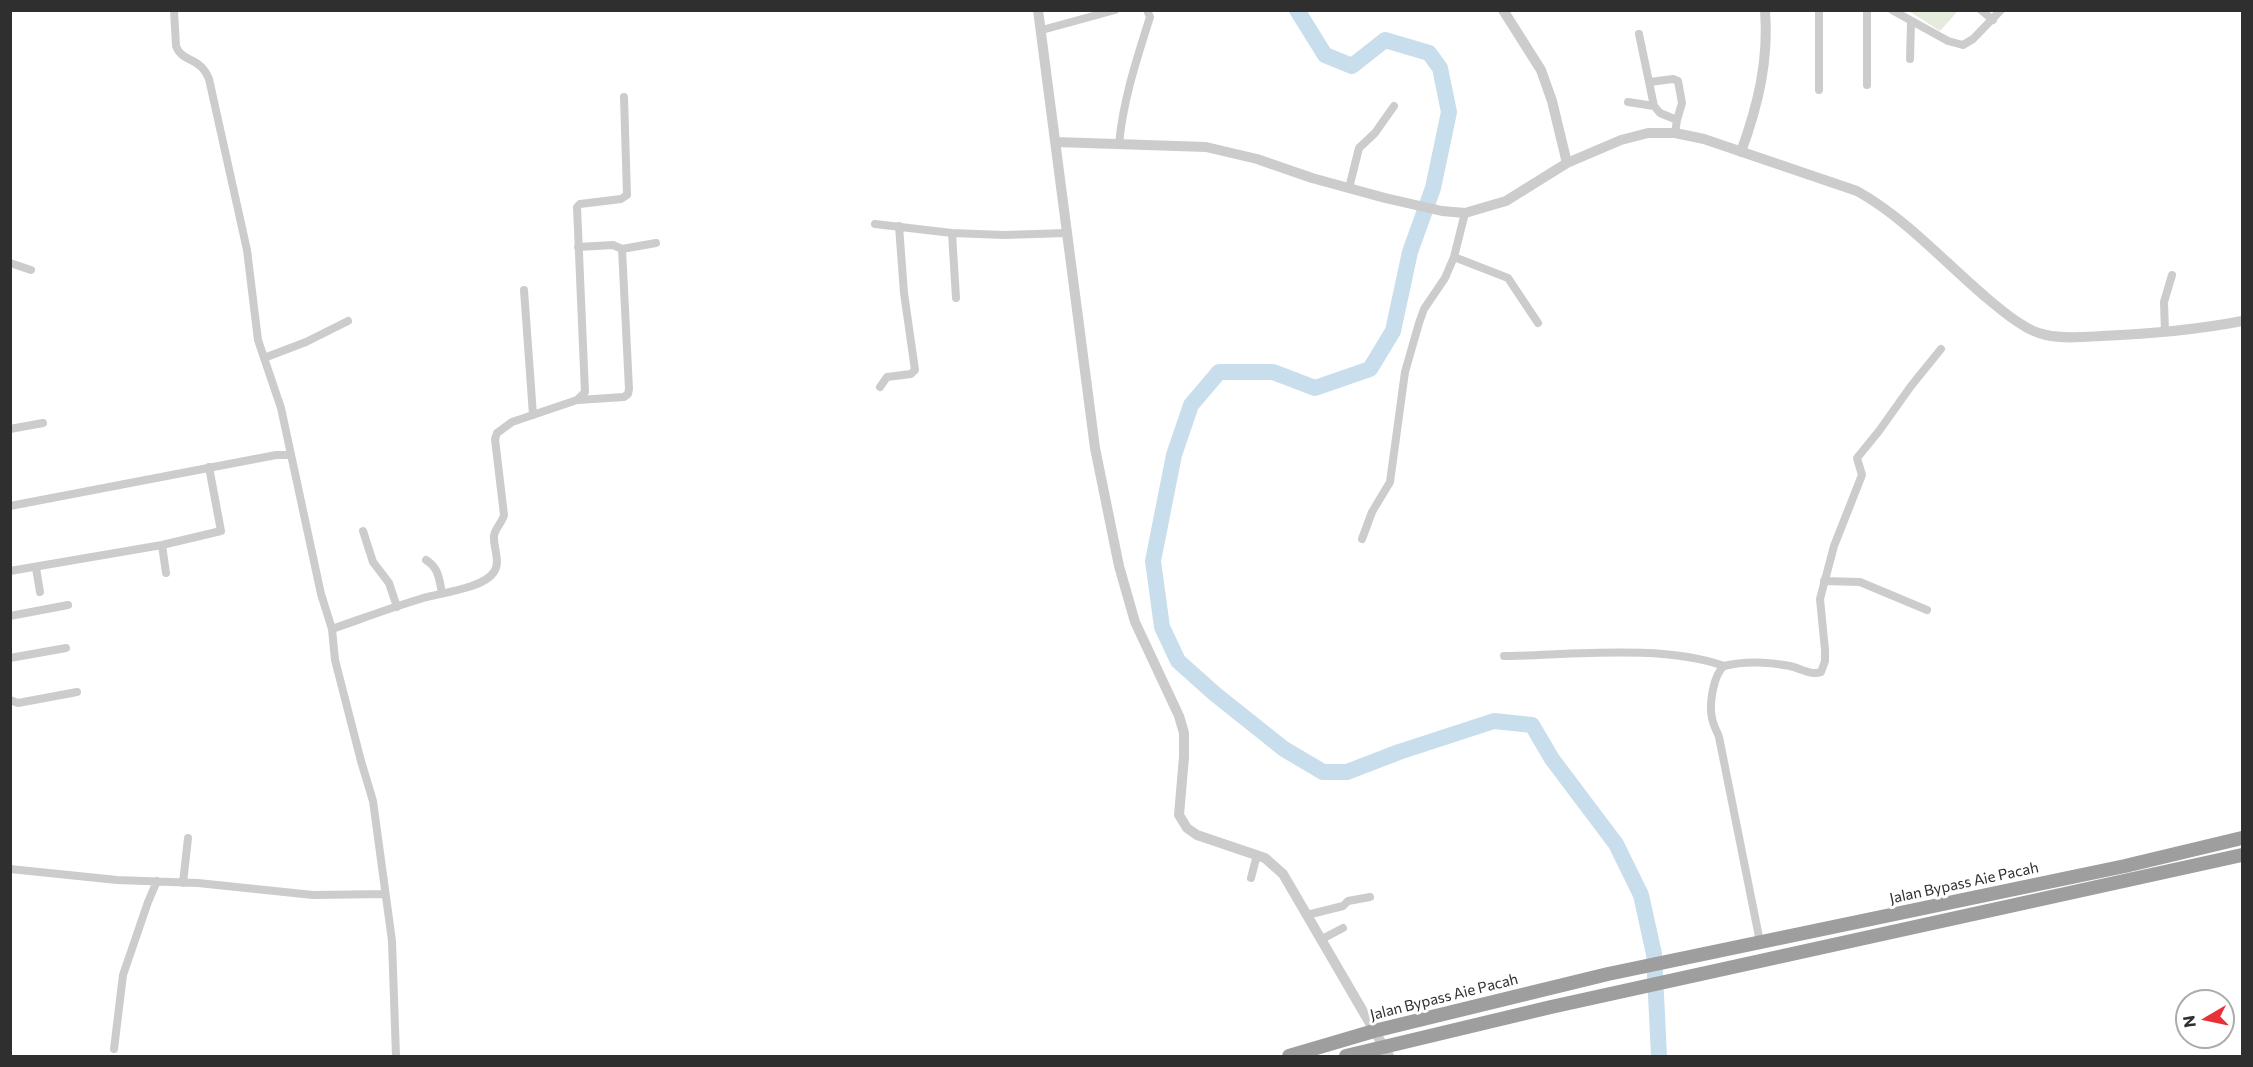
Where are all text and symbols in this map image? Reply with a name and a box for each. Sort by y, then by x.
street label: Jalan Bypass Aie Pacah [1888,858,2040,908]
street label: Jalan Bypass Aie Pacah [1368,970,1520,1024]
north arrow [2175,989,2235,1049]
text: N [2178,1014,2199,1029]

